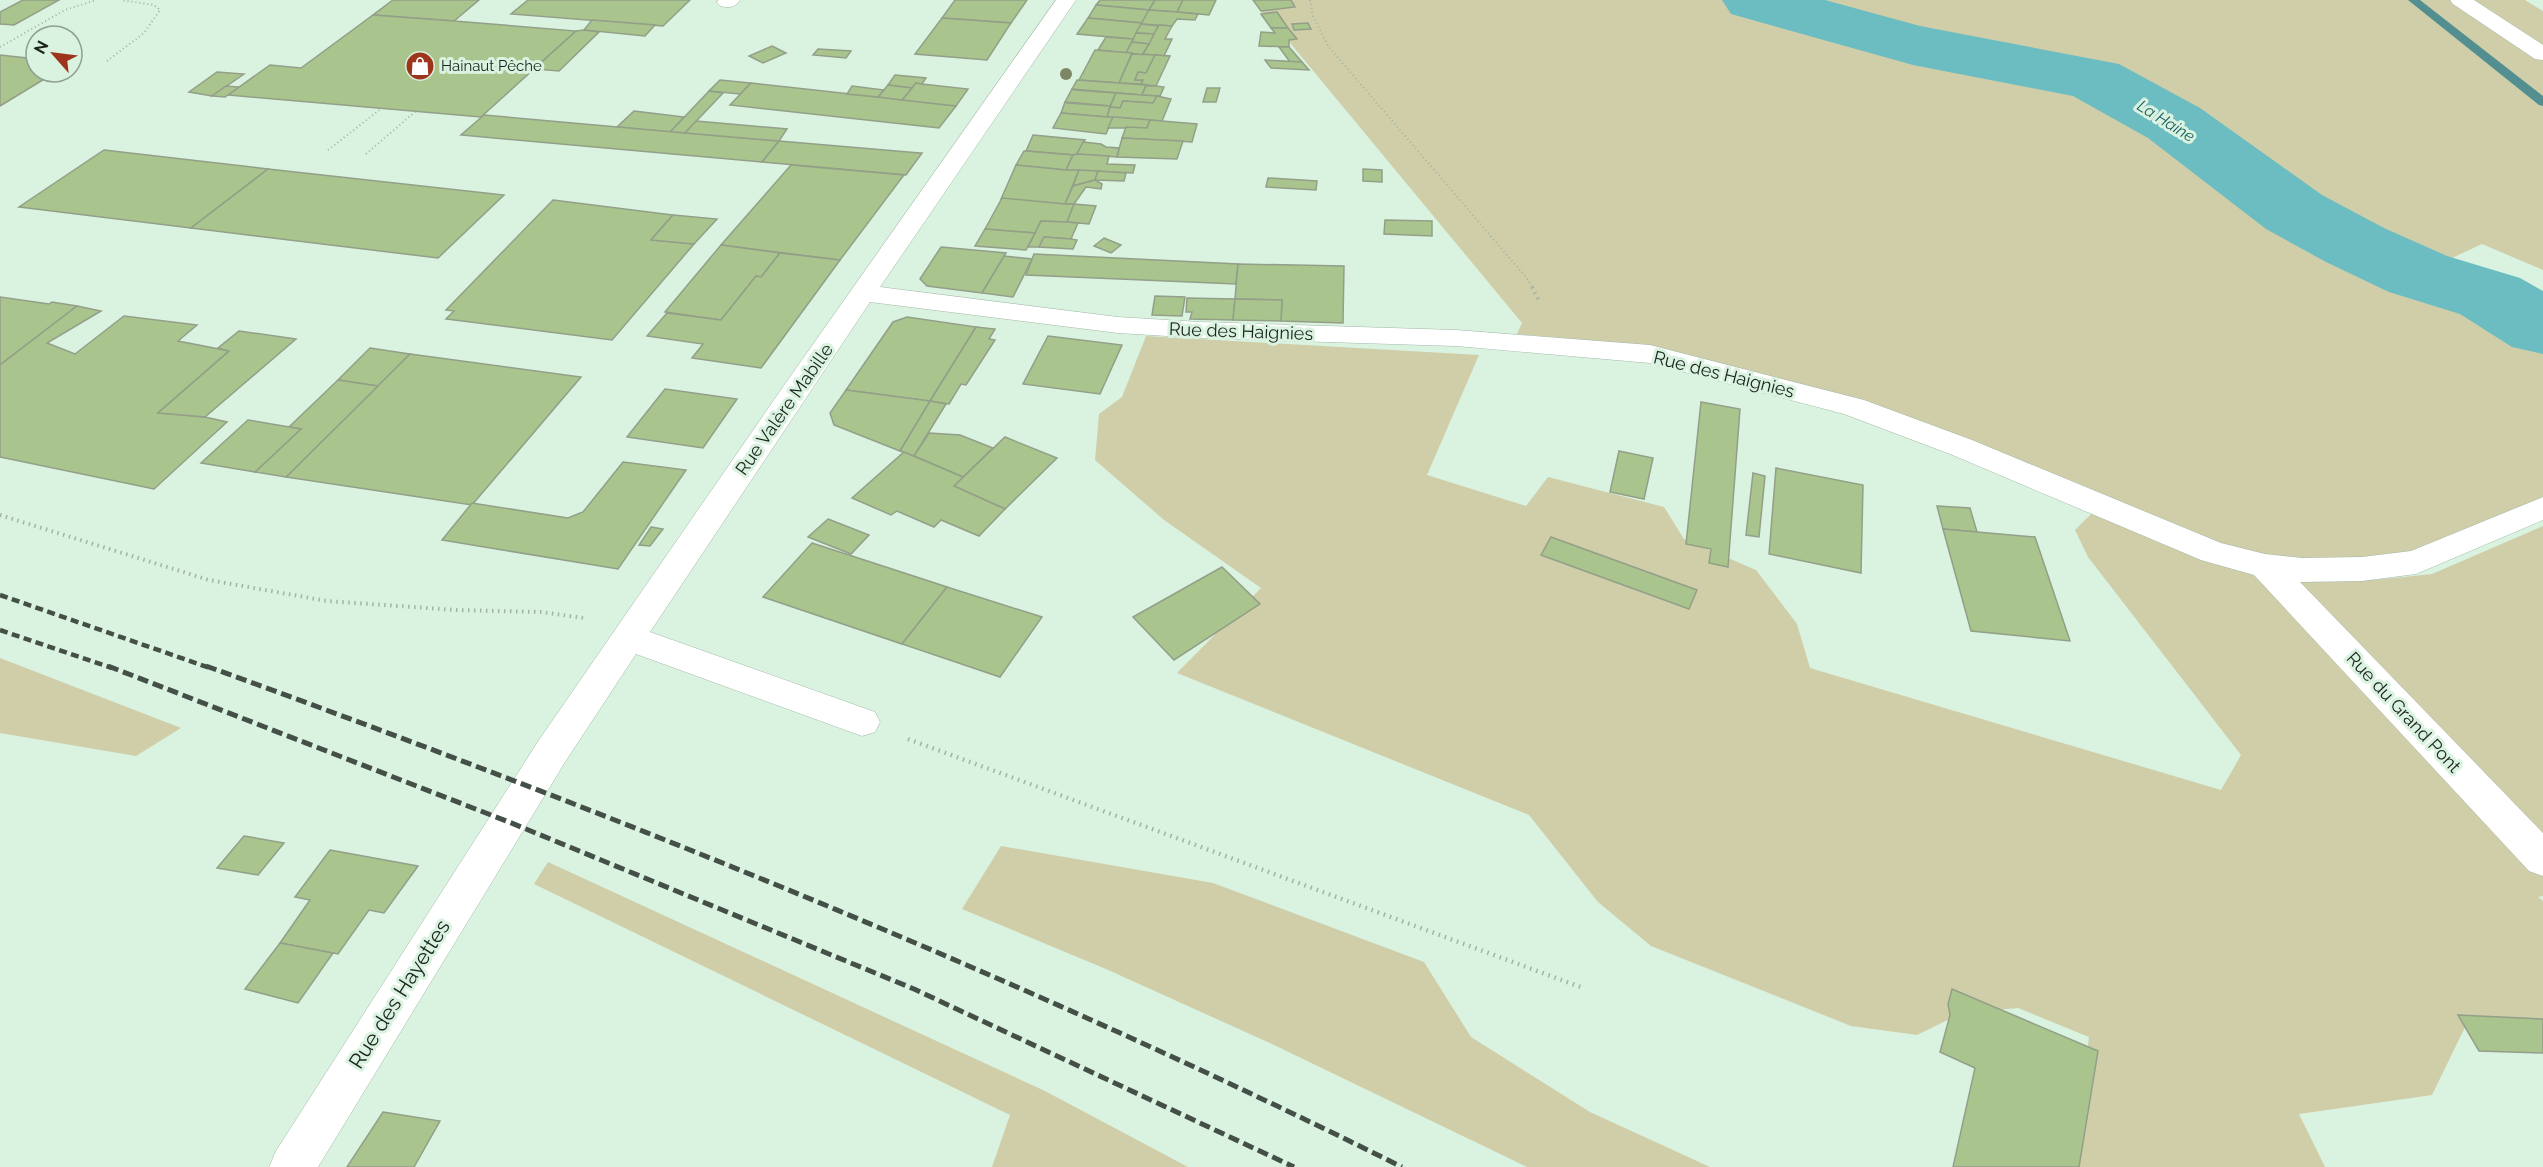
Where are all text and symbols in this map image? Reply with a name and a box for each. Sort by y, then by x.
north arrow [24,24,84,84]
text: N [30,37,52,57]
shop icon: Hainaut Pêche [404,50,436,82]
place label: Hainaut Pêche [441,57,542,75]
water label: La Haine [2134,96,2198,146]
street label: Rue des Haignies [1169,318,1314,344]
street label: Rue Valère Mabille [731,339,837,479]
street label: Rue des Haignies [1651,346,1797,402]
street label: Rue du Grand Pont [2343,647,2465,777]
street label: Rue des Hayettes [343,915,455,1073]

